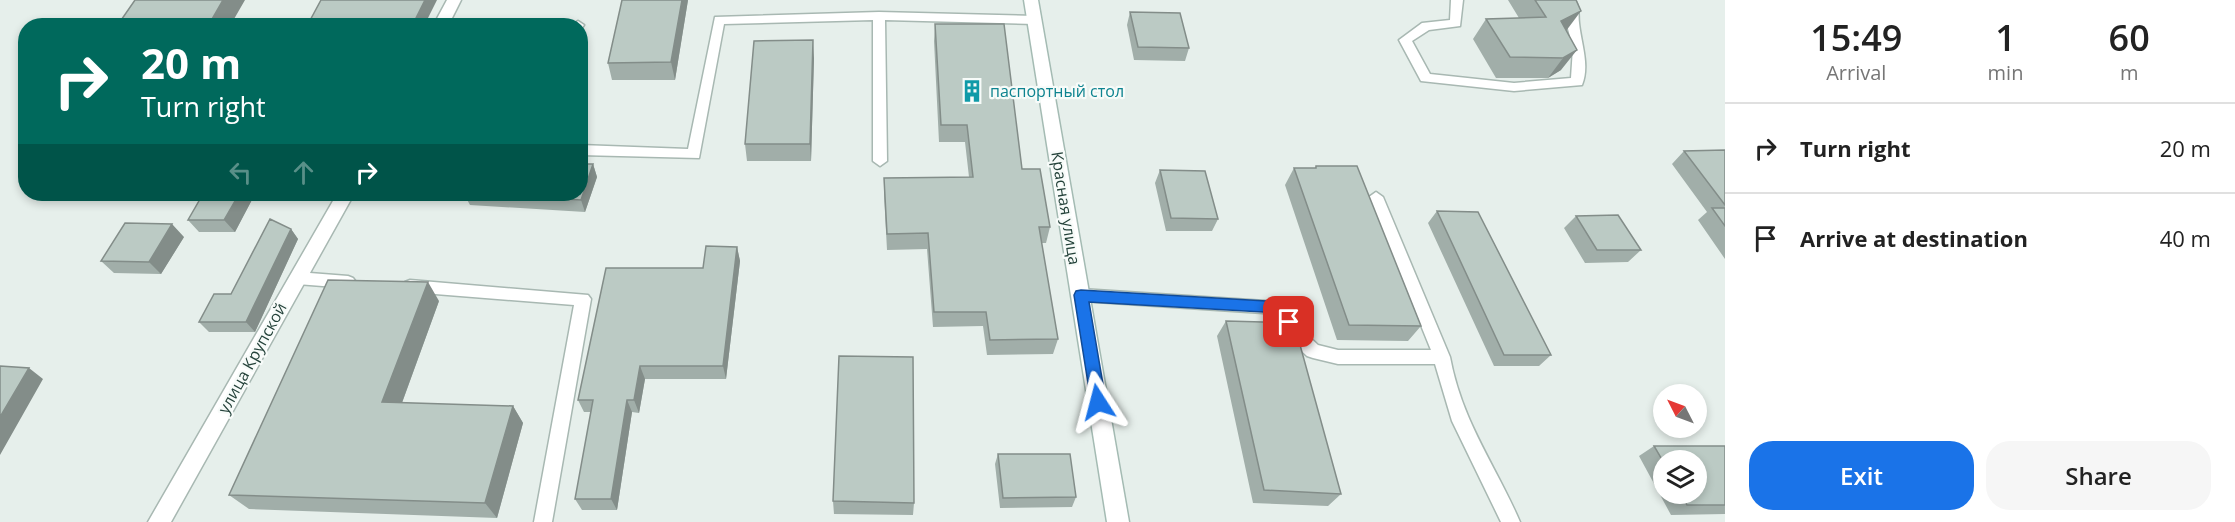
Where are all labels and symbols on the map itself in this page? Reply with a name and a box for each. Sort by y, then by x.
building icon: паспортный стол [959,78,985,104]
place label: паспортный стол [990,80,1124,102]
street label: Красная улица [1046,150,1086,266]
pin [1263,296,1314,347]
street label: улица Крупской [212,299,292,417]
position arrow [1066,370,1130,434]
north arrow [1653,384,1707,438]

